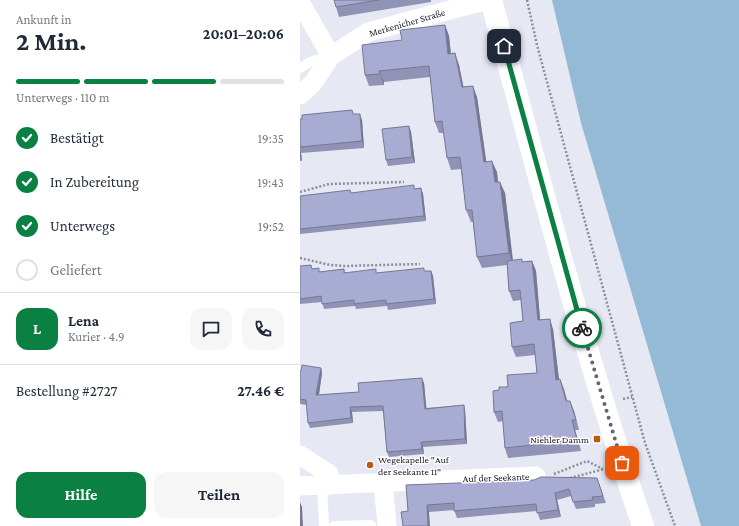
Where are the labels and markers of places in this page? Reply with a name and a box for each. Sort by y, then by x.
pin [487,29,521,63]
place label: Niehler Damm [530,434,589,445]
marker: Niehler Damm [592,434,602,444]
pin [605,446,639,480]
place label: Wegekapelle "Auf der Seekante 11" [378,454,450,477]
marker: Wegekapelle "Auf der Seekante 11" [365,460,375,470]

